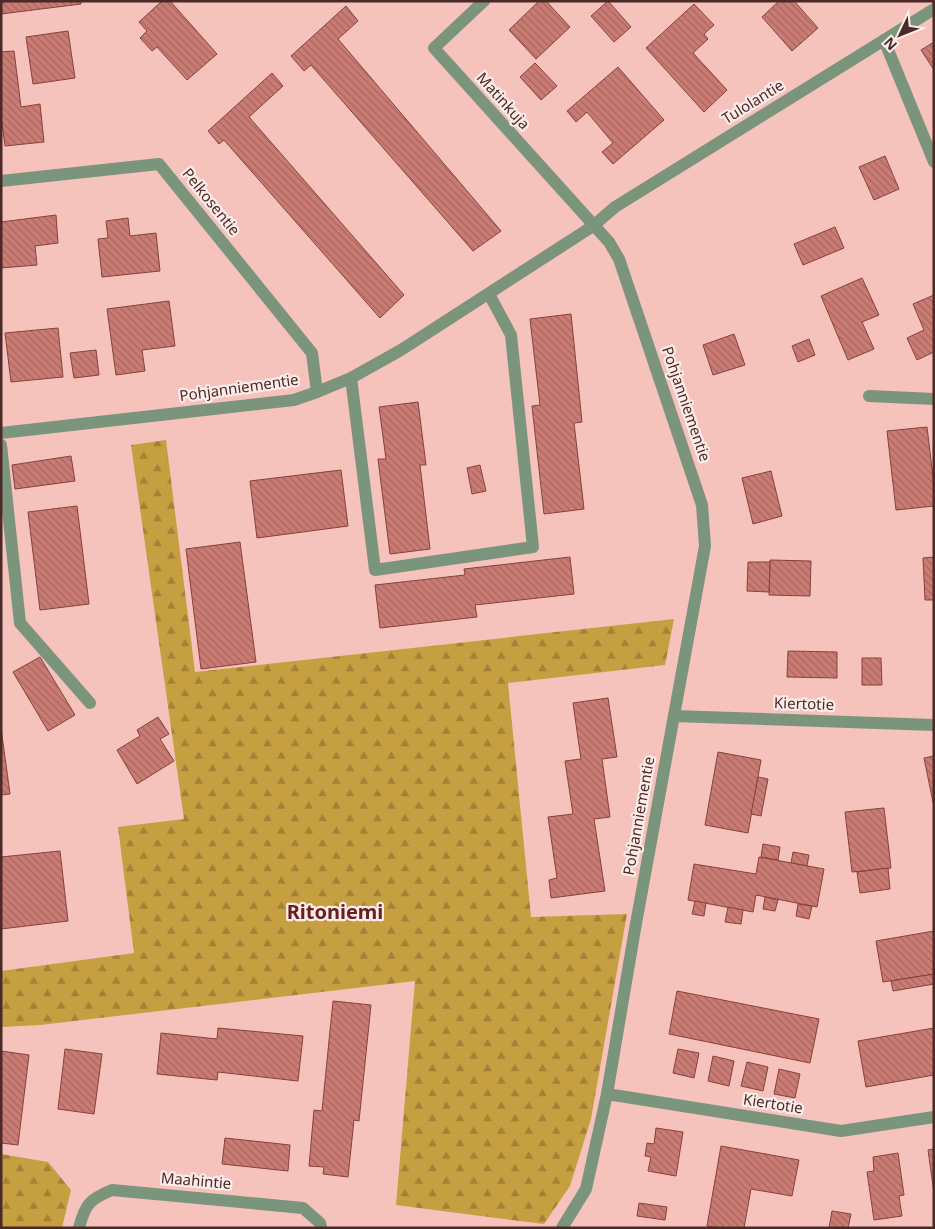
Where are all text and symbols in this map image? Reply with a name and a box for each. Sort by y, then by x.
north arrow [875,10,925,60]
text: N [879,34,901,55]
street label: Matinkuja [473,68,535,133]
street label: Tulolantie [718,74,787,128]
street label: Pelkosentie [178,164,245,239]
street label: Pohjanniementie [658,344,716,464]
street label: Pohjanniementie [178,369,300,405]
street label: Kiertotie [774,692,834,714]
street label: Pohjanniementie [618,755,658,877]
district label: Ritoniemi [287,898,383,925]
street label: Kiertotie [742,1088,804,1118]
street label: Maahintie [160,1167,232,1193]

